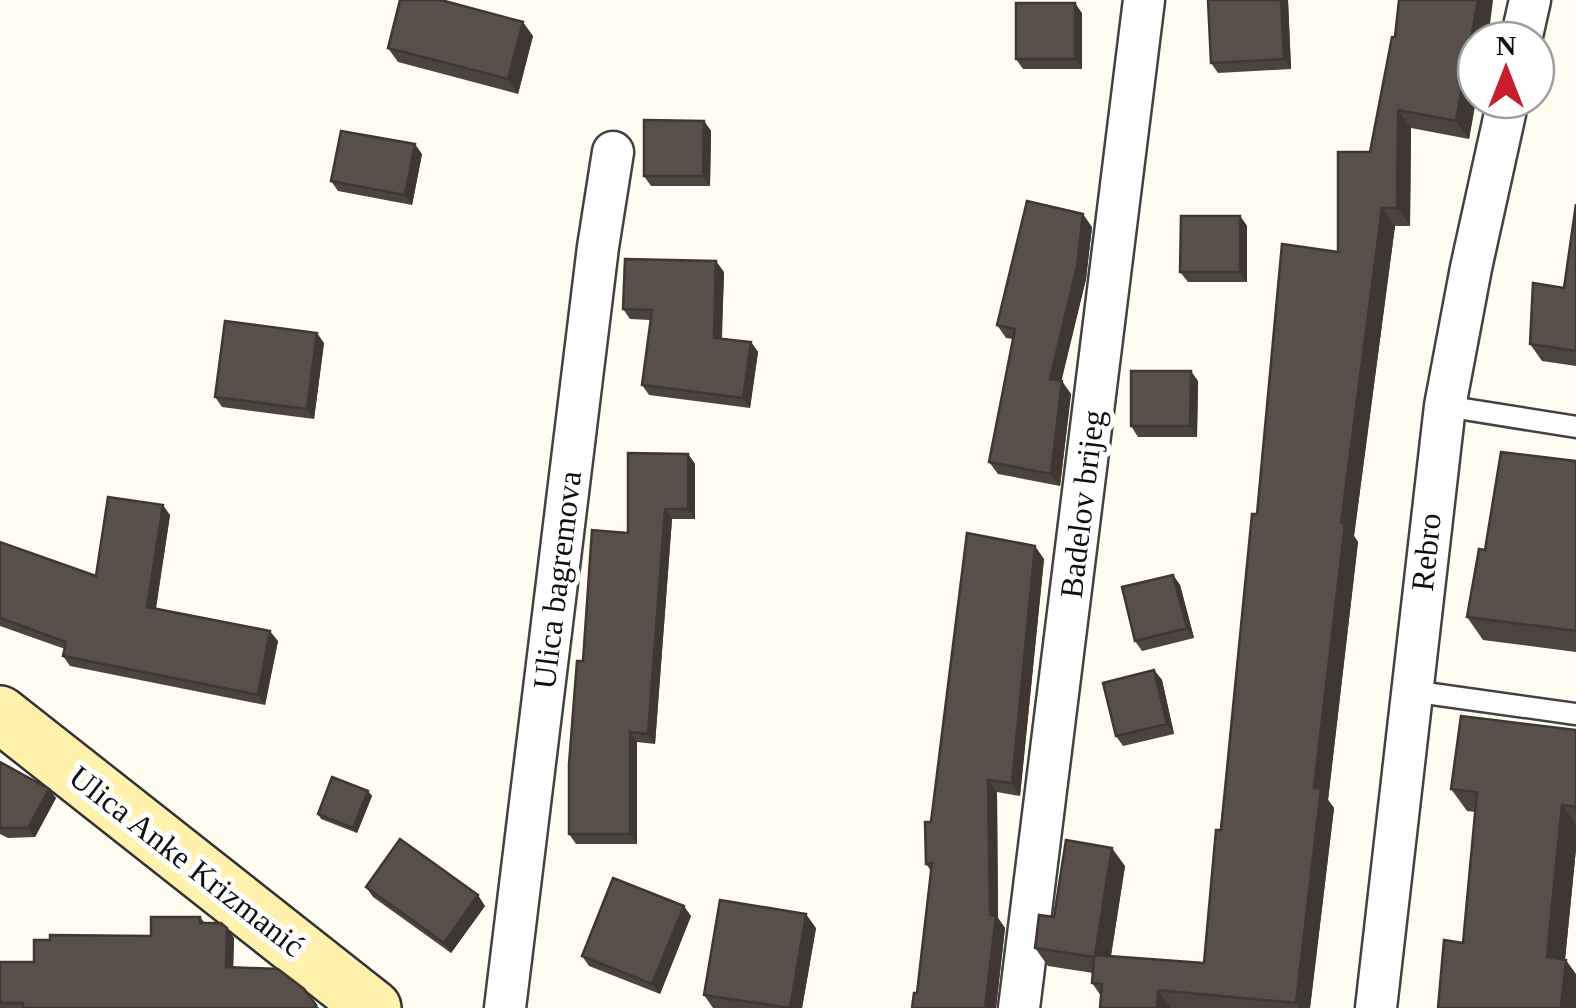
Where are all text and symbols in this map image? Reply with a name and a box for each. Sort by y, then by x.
north arrow [1456,20,1556,120]
text: N [1496,30,1516,61]
street label: Badelov brijeg [1053,408,1111,600]
street label: Ulica bagremova [526,469,588,691]
street label: Rebro [1404,511,1448,593]
street label: Ulica Anke Krizmanić [62,758,312,964]

